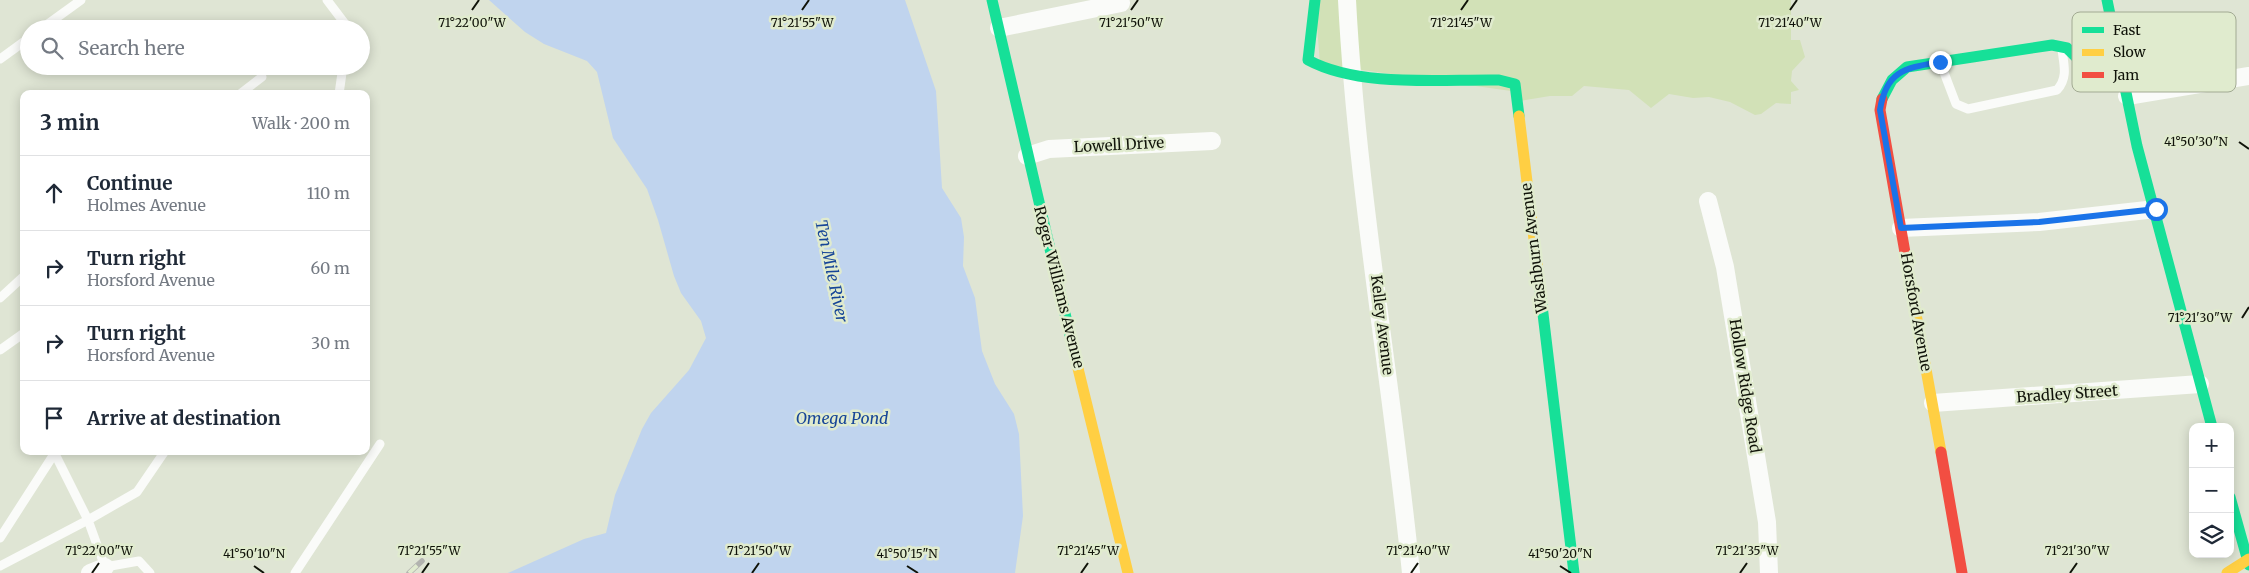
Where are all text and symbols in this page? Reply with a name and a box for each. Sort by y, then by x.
legend [2072,12,2236,92]
text: 71°22'00"W [438,15,507,30]
text: 71°21'55"W [771,15,834,30]
text: 71°21'50"W [1099,15,1164,30]
text: 71°21'45"W [1430,15,1493,30]
text: 71°21'40"W [1758,15,1823,30]
search box [20,20,370,75]
text: Fast [2113,21,2141,39]
icon: search [38,34,66,62]
text: Search here [78,36,185,60]
text: Slow [2113,43,2146,61]
route end [1929,51,1952,74]
text: Jam [2112,66,2139,84]
text: 3 min [40,109,99,136]
text: Walk · 200 m [252,113,350,133]
street label: Lowell Drive [1073,133,1165,156]
text: 41°50'30"N [2164,134,2229,149]
text: Continue [87,171,173,195]
icon: ahead [40,179,68,207]
street label: Washburn Avenue [1516,182,1551,315]
text: 110 m [307,183,350,203]
text: Holmes Avenue [87,195,206,215]
route start [2145,198,2168,221]
street label: Roger Williams Avenue [1030,204,1089,370]
water label: Ten Mile River [811,218,853,324]
text: Turn right [87,246,186,270]
street label: Horsford Avenue [1897,251,1936,373]
icon: right [40,254,68,282]
text: 60 m [310,258,350,278]
text: Horsford Avenue [87,270,215,290]
street label: Kelley Avenue [1367,274,1398,376]
text: 71°21'30"W [2168,310,2233,325]
street label: Hollow Ridge Road [1726,317,1765,454]
text: Turn right [87,321,186,345]
icon: right [40,329,68,357]
text: 30 m [311,333,350,353]
text: Horsford Avenue [87,345,215,365]
street label: Bradley Street [2016,380,2118,407]
icon: arrive [40,404,68,432]
text: Arrive at destination [87,406,281,430]
water label: Omega Pond [796,408,889,428]
map controls [2189,423,2234,558]
button: + [2189,423,2234,468]
button: − [2189,468,2234,513]
button: layers [2189,513,2234,558]
text: 71°22'00"W [65,543,134,558]
text: 71°21'55"W [398,543,461,558]
text: 71°21'50"W [727,543,792,558]
text: 71°21'45"W [1057,543,1120,558]
text: 71°21'40"W [1386,543,1451,558]
text: 71°21'35"W [1716,543,1779,558]
text: 71°21'30"W [2045,543,2110,558]
text: 41°50'10"N [223,546,286,561]
text: 41°50'15"N [876,546,938,561]
text: 41°50'20"N [1528,546,1593,561]

